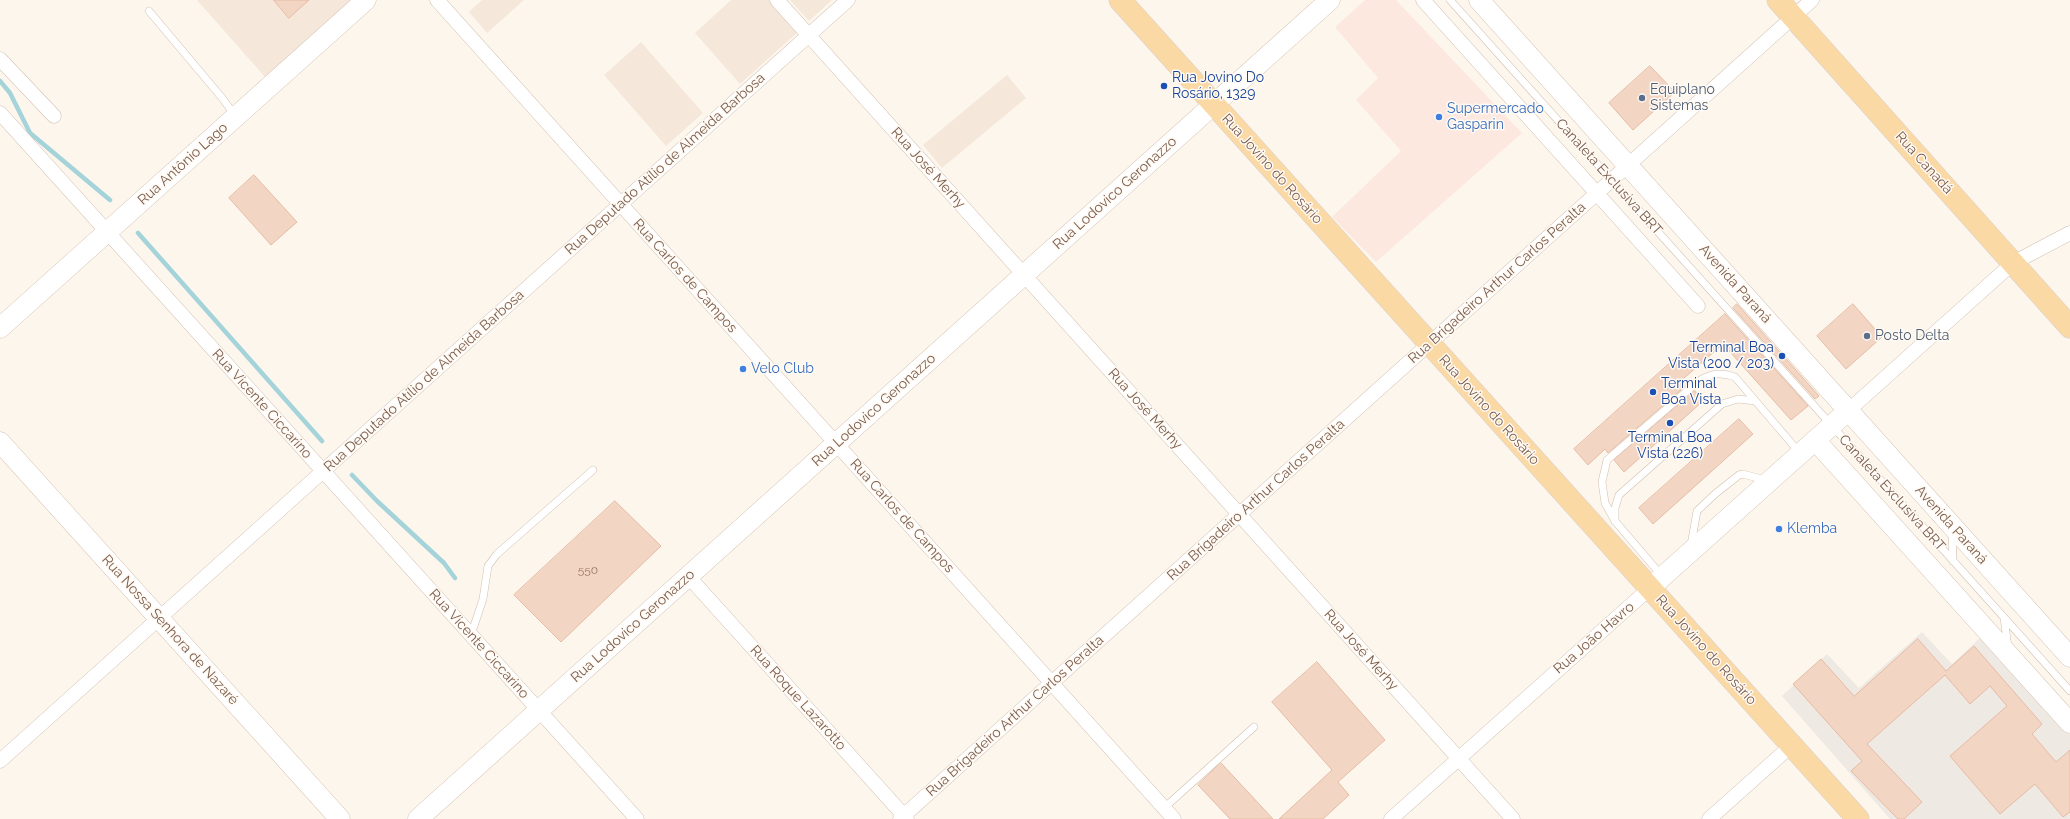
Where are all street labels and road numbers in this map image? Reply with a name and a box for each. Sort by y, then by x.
street label: Rua Deputado Atílio de Almeida Barbosa [562,70,768,258]
street label: Rua Jovino do Rosário [1218,110,1326,228]
street label: Canaleta Exclusiva BRT [1552,115,1666,239]
street label: Rua Antônio Lago [135,119,231,209]
street label: Rua José Merhy [887,124,969,212]
street label: Rua Canadá [1892,128,1956,198]
street label: Rua Lodovico Geronazzo [1050,133,1180,253]
street label: Rua Brigadeiro Arthur Carlos Peralta [1405,199,1589,367]
street label: Rua Carlos de Campos [629,216,741,336]
street label: Avenida Paraná [1695,241,1775,327]
street label: Rua Deputado Atílio de Almeida Barbosa [321,287,527,475]
street label: Rua Vicente Ciccarino [208,346,316,462]
street label: Rua Lodovico Geronazzo [809,350,939,470]
street label: Rua Jovino do Rosário [1435,351,1543,469]
street label: Rua José Merhy [1104,365,1186,453]
street label: Rua Brigadeiro Arthur Carlos Peralta [1164,416,1348,584]
street label: Canaleta Exclusiva BRT [1835,431,1949,555]
street label: Rua Carlos de Campos [846,456,958,576]
street label: Avenida Paraná [1911,482,1991,568]
street label: Rua Nossa Senhora de Nazaré [98,552,242,708]
street label: Rua Lodovico Geronazzo [568,566,698,686]
street label: Rua Vicente Ciccarino [425,586,533,702]
street label: Rua Jovino do Rosário [1652,591,1760,709]
street label: Rua João Havro [1550,598,1638,678]
street label: Rua José Merhy [1320,606,1402,694]
street label: Rua Brigadeiro Arthur Carlos Peralta [923,632,1107,800]
street label: Rua Roque Lazarotto [746,642,850,754]

